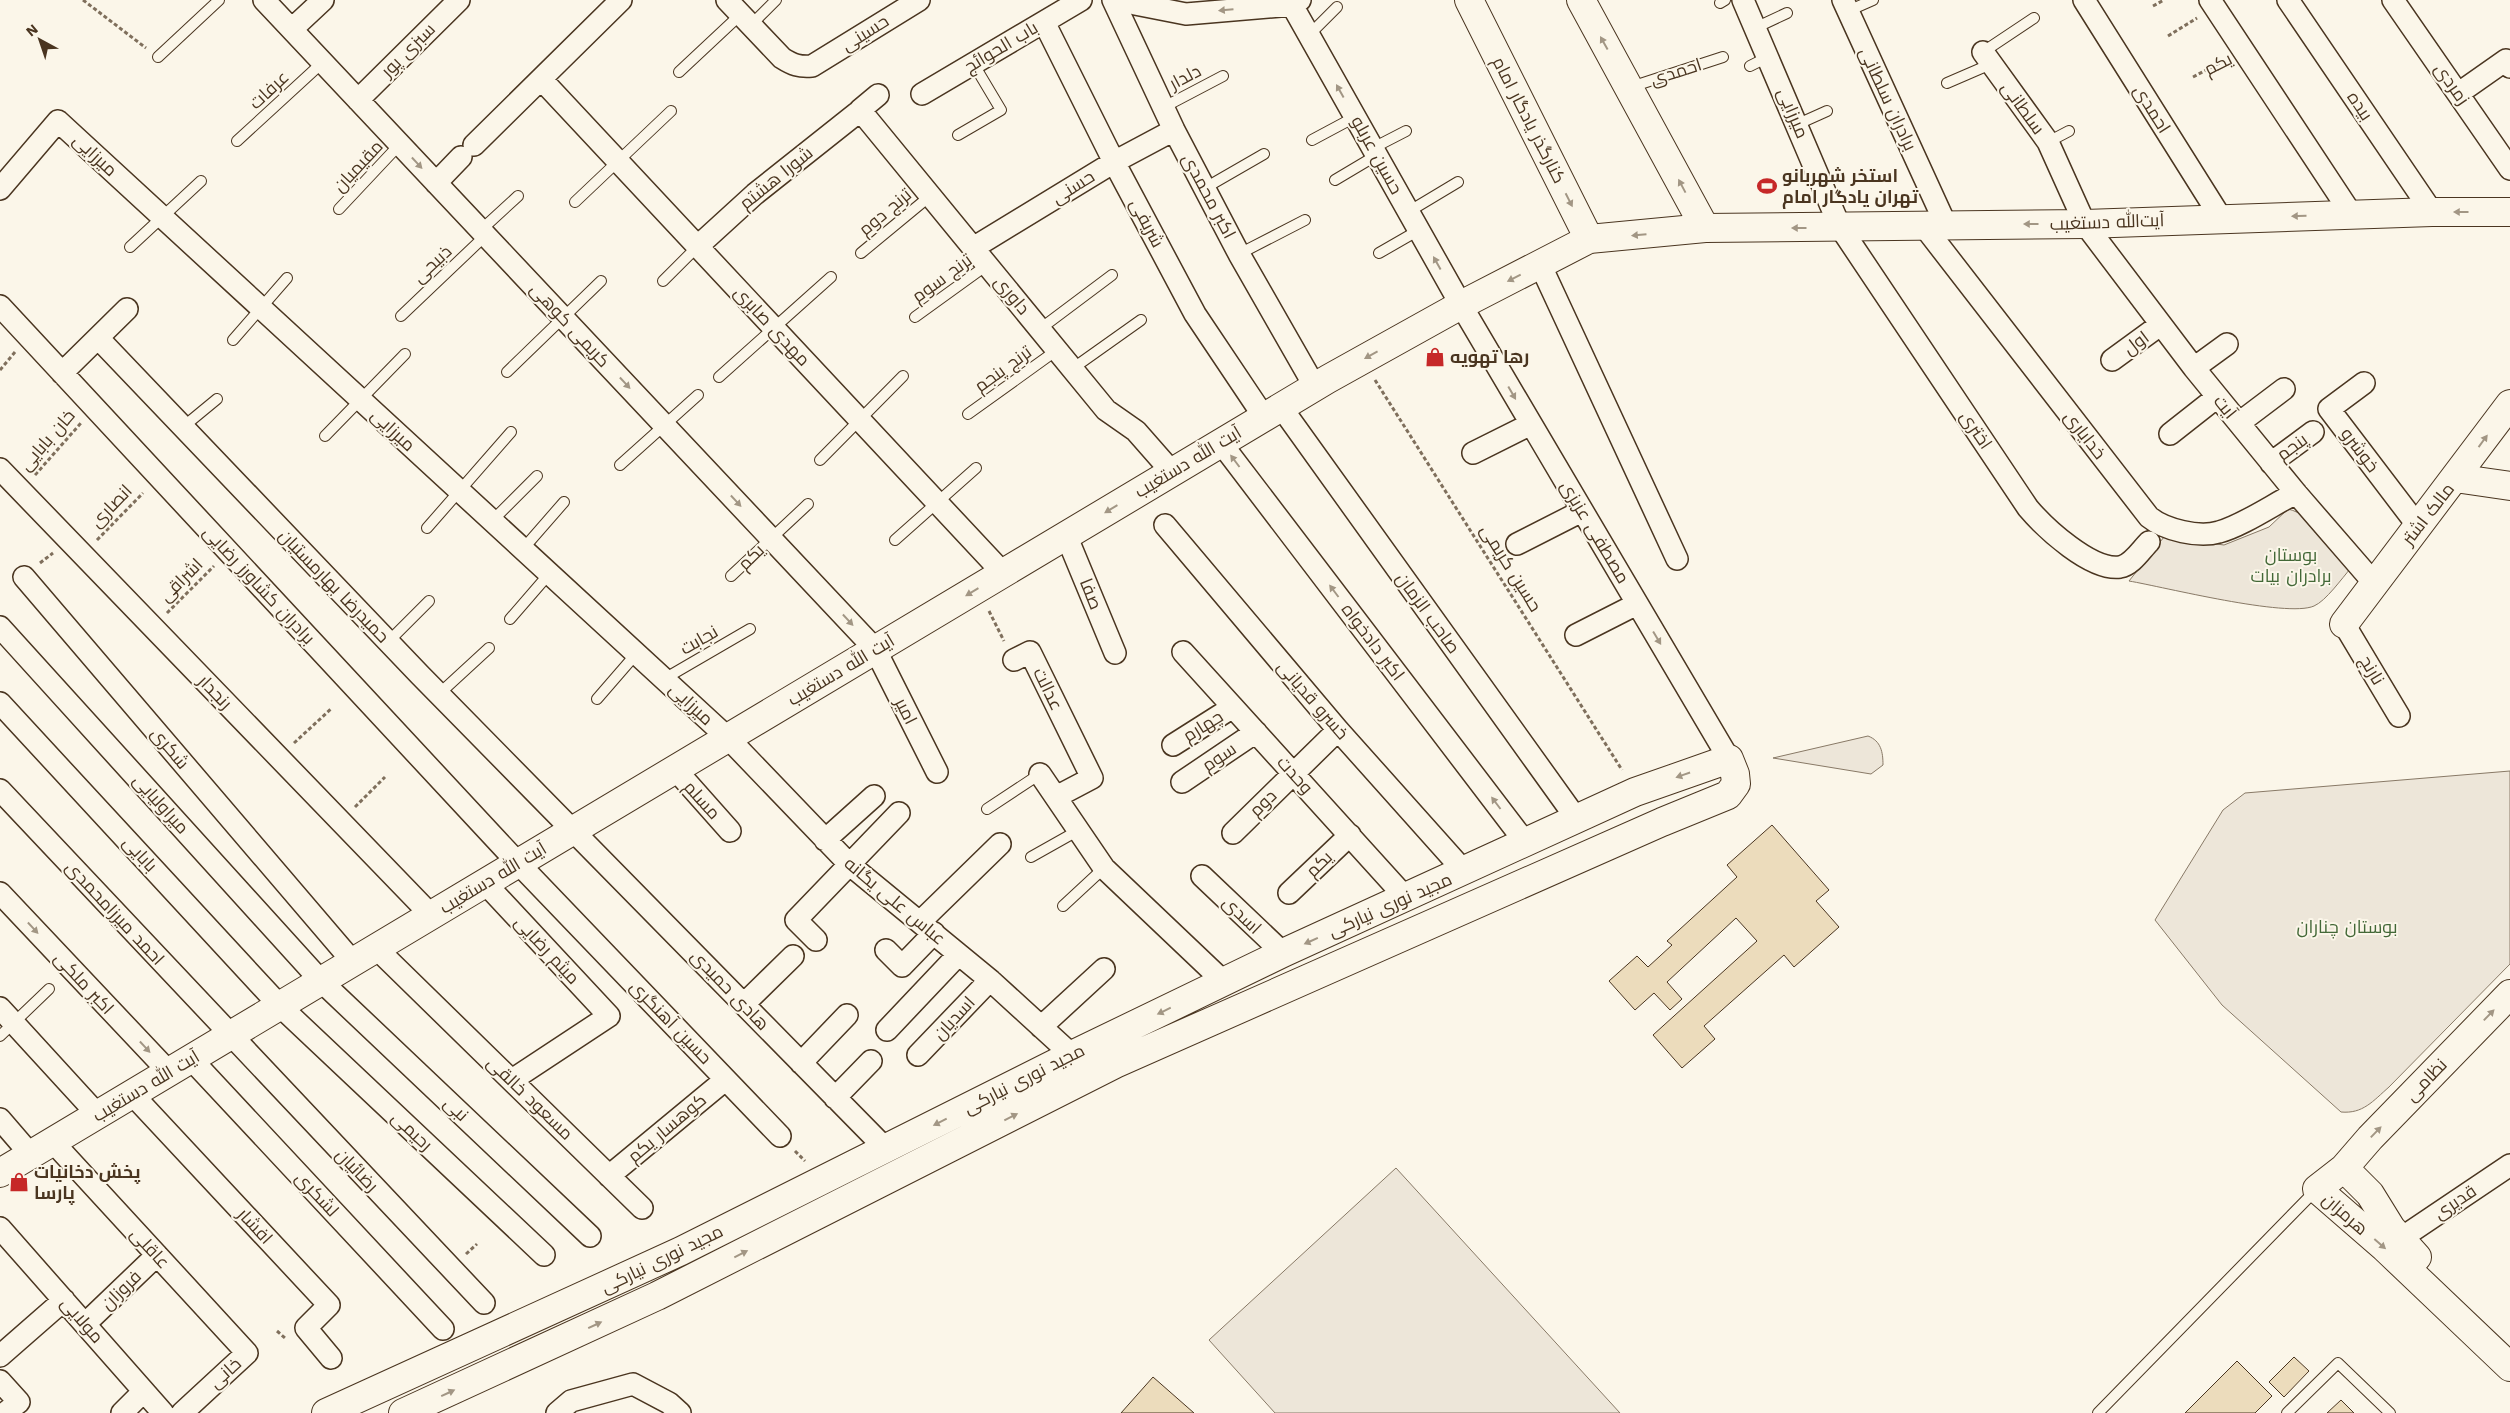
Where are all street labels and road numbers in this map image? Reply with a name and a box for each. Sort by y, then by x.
street label: حسینی [837,10,893,56]
street label: باب الحوائج [960,16,1043,79]
street label: سبزی پور [376,18,440,83]
street label: برادران سلطانی [1854,44,1922,154]
street label: یکم [2200,48,2236,81]
street label: کنارگذر یادگار امام [1487,53,1570,188]
street label: احمدی [1648,53,1704,91]
street label: زمردی [2430,59,2474,109]
street label: دلدار [1164,60,1205,95]
street label: عرفات [244,66,294,114]
street label: سلطانی [1996,77,2050,139]
street label: احمدی [2129,81,2175,137]
street label: میرزایی [1773,85,1813,141]
street label: بیده [2343,87,2378,124]
street label: حسین عربلو [1346,112,1408,198]
street label: میرزایی [68,129,122,181]
street label: مقیمیان [328,135,388,197]
street label: شورا هشتم [735,142,818,215]
street label: اکبر محمدی [1177,150,1241,242]
street label: حسنی [1047,165,1099,209]
street label: ترنج دوم [854,183,917,241]
street label: شریفی [1125,195,1169,251]
street label: آیت‌الله دستغیب [2049,208,2165,234]
street label: ذبیحی [408,240,456,288]
street label: ترنج سوم [908,249,977,308]
street label: داوری [989,271,1035,319]
street label: کریمی کوهی [525,278,615,372]
street label: مهدی صابری [729,281,815,371]
street label: اول [2119,326,2153,360]
street label: ترنج پنجم [970,341,1037,398]
street label: آیت [2210,391,2241,423]
street label: میرزایی [366,404,420,456]
street label: خان بابایی [14,405,80,475]
street label: خدایاری [2059,406,2111,464]
street label: اختری [1955,407,1997,453]
street label: آیت الله دستغیب [1130,421,1245,502]
street label: خوشرو [2336,423,2384,477]
street label: پنجم [2272,428,2312,466]
street label: مصطفی عزیزی [1556,476,1634,588]
street label: مالک اشتر [2396,478,2459,550]
street label: انصاری [85,480,137,532]
street label: حسین کریمی [1475,520,1547,616]
street label: برادران کشاورز رضایی [198,521,320,649]
street label: حمیدرضا بهارمستیان [274,525,394,647]
street label: یکم [733,539,770,576]
street label: اشراقی [155,554,207,606]
street label: صاحب الزمان [1391,568,1465,658]
street label: صفا [1076,575,1107,612]
street label: اکبر دادخواه [1337,599,1409,685]
street label: نجابت [676,620,722,659]
street label: آیت الله دستغیب [783,629,898,710]
street label: نارنج [2354,651,2389,689]
street label: خسرو قدیانی [1273,656,1353,744]
street label: عدالت [1029,664,1068,714]
street label: رنجدار [193,669,237,714]
street label: میرزایی [664,678,718,730]
street label: امیر [890,693,922,728]
street label: چهارم [1179,705,1228,748]
street label: شکری [146,722,194,774]
street label: سوم [1198,738,1241,777]
street label: وحدت [1272,751,1318,799]
street label: میراولیایی [128,769,194,839]
street label: مسلم [678,776,725,825]
street label: دوم [1245,785,1282,822]
street label: بابایی [118,832,162,876]
street label: آیت الله دستغیب [435,837,550,918]
street label: یکم [1301,846,1338,883]
street label: عباس علی یگانه [840,852,950,950]
street label: احمد میرزامحمدی [61,856,169,970]
street label: مجید نوری نیارکی [1325,868,1455,942]
street label: اسدی [1218,891,1266,939]
street label: میثم رضایی [509,911,584,990]
street label: هادی حمیدی [686,945,774,1035]
street label: اکبر ملکی [49,947,119,1019]
street label: حسین آهنگری [625,975,717,1069]
street label: اسدیان [928,992,980,1044]
street label: مجید نوری نیارکی [960,1039,1088,1119]
street label: آیت الله دستغیب [88,1045,203,1126]
street label: مسعود خالقی [482,1051,578,1145]
street label: نظامی [2400,1054,2452,1106]
street label: کوهسار یکم [623,1089,712,1168]
street label: نبی [439,1092,473,1126]
street label: رحیمی [387,1107,437,1155]
street label: رضائیان [331,1144,383,1196]
street label: لشکری [291,1167,343,1221]
street label: قدیری [2429,1180,2481,1224]
street label: هرمزان [2318,1188,2372,1240]
street label: افشار [232,1203,277,1249]
street label: مجید نوری نیارکی [597,1220,727,1298]
street label: عاقلی [125,1223,175,1273]
street label: فروزان [96,1266,146,1314]
street label: مولایی [56,1292,108,1348]
street label: خانی [204,1353,246,1393]

